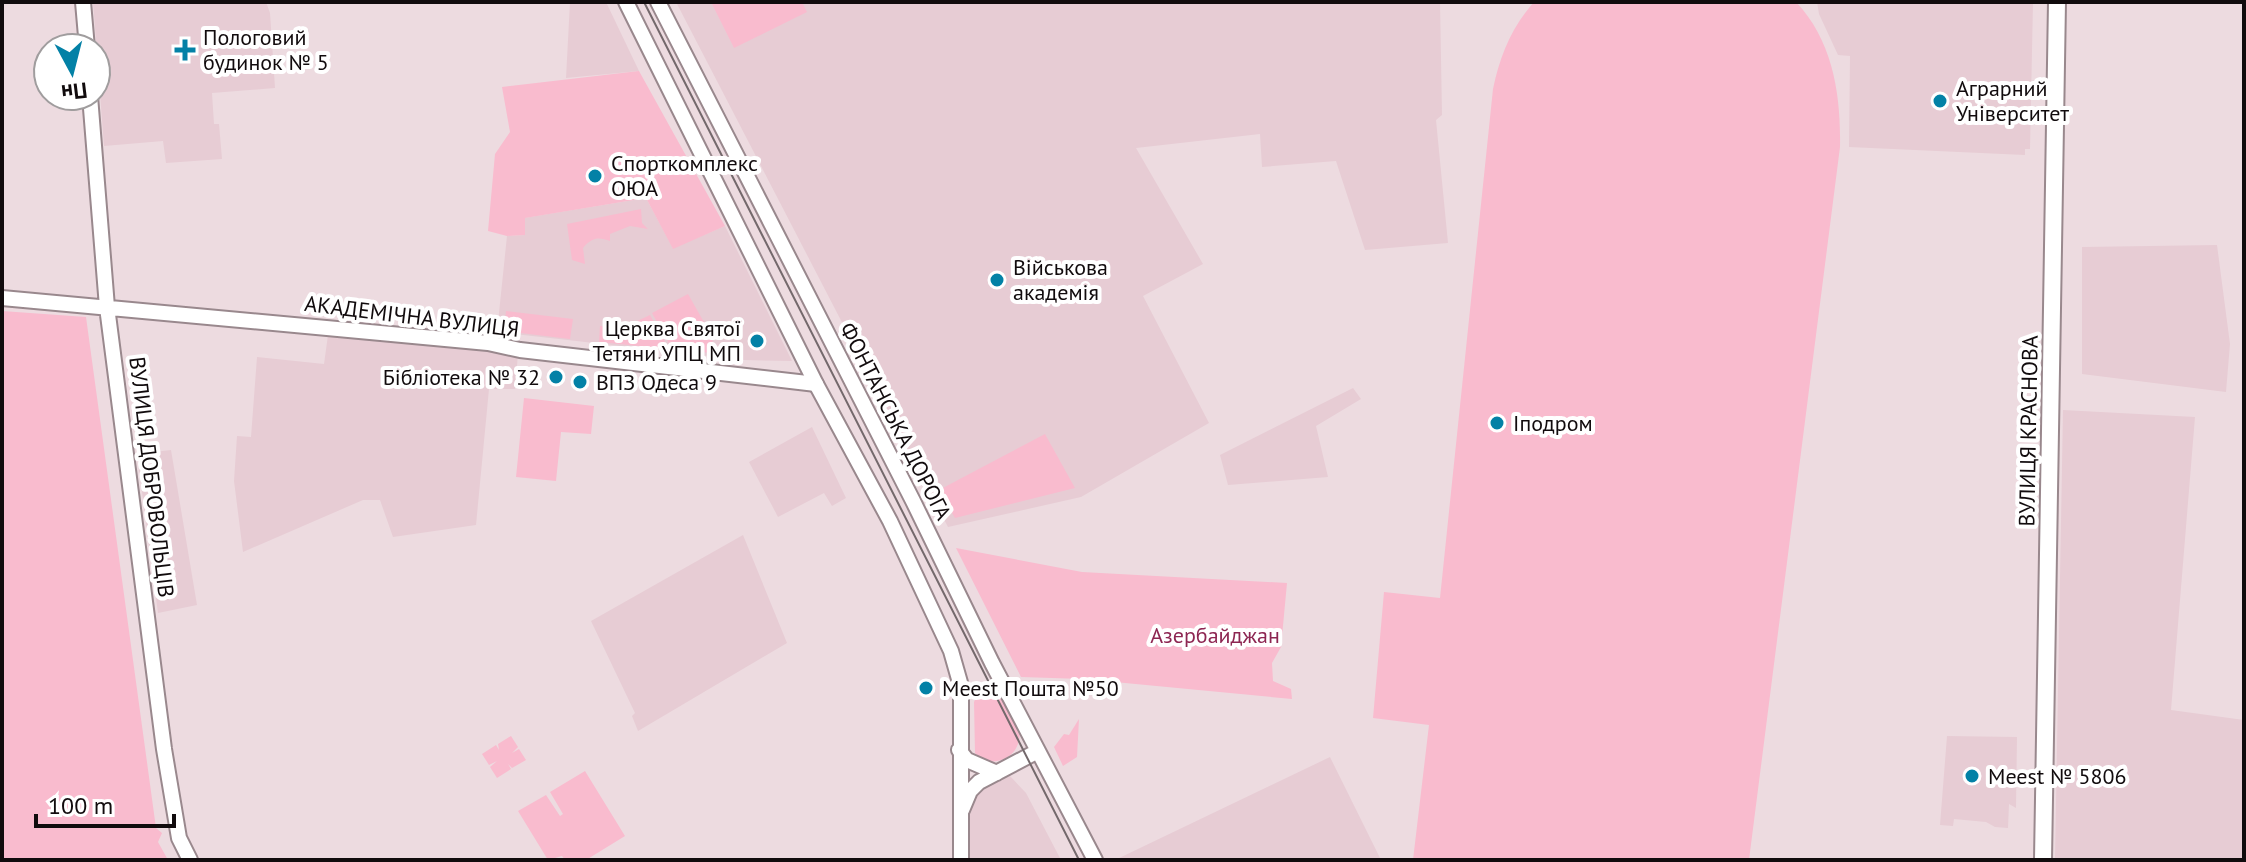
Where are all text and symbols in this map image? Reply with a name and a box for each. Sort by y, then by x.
place label: Пологовий будинок № 5 [203,23,329,76]
north arrow [32,32,112,112]
marker: Пологовий будинок № 5 [174,39,196,61]
place label: Аграрний Університет [1956,74,2069,127]
text: Пн [60,76,89,107]
marker: Аграрний Університет [1931,92,1949,110]
place label: Спорткомплекс ОЮА [611,149,758,202]
marker: Спорткомплекс ОЮА [586,167,604,185]
place label: Військова академія [1013,253,1108,306]
marker: Військова академія [988,271,1006,289]
street label: АКАДЕМІЧНА ВУЛИЦЯ [303,289,521,343]
place label: Церква Святої Тетяни УПЦ МП [593,314,741,367]
street label: ФОНТАНСЬКА ДОРОГА [834,317,958,525]
marker: Церква Святої Тетяни УПЦ МП [748,332,766,350]
street label: ВУЛИЦЯ КРАСНОВА [2012,335,2044,527]
street label: ВУЛИЦЯ ДОБРОВОЛЬЦІВ [123,355,181,599]
place label: Бібліотека № 32 [383,363,540,391]
marker: Бібліотека № 32 [547,368,565,386]
place label: ВПЗ Одеса 9 [596,368,717,396]
marker: ВПЗ Одеса 9 [571,373,589,391]
place label: Іподром [1513,409,1593,437]
marker: Іподром [1488,414,1506,432]
park label: Азербайджан [1150,621,1280,649]
place label: Meest Пошта №50 [942,674,1119,702]
marker: Meest Пошта №50 [917,679,935,697]
place label: Meest № 5806 [1988,762,2126,790]
marker: Meest № 5806 [1963,767,1981,785]
scale bar [36,778,174,828]
text: 100 m [48,790,113,821]

